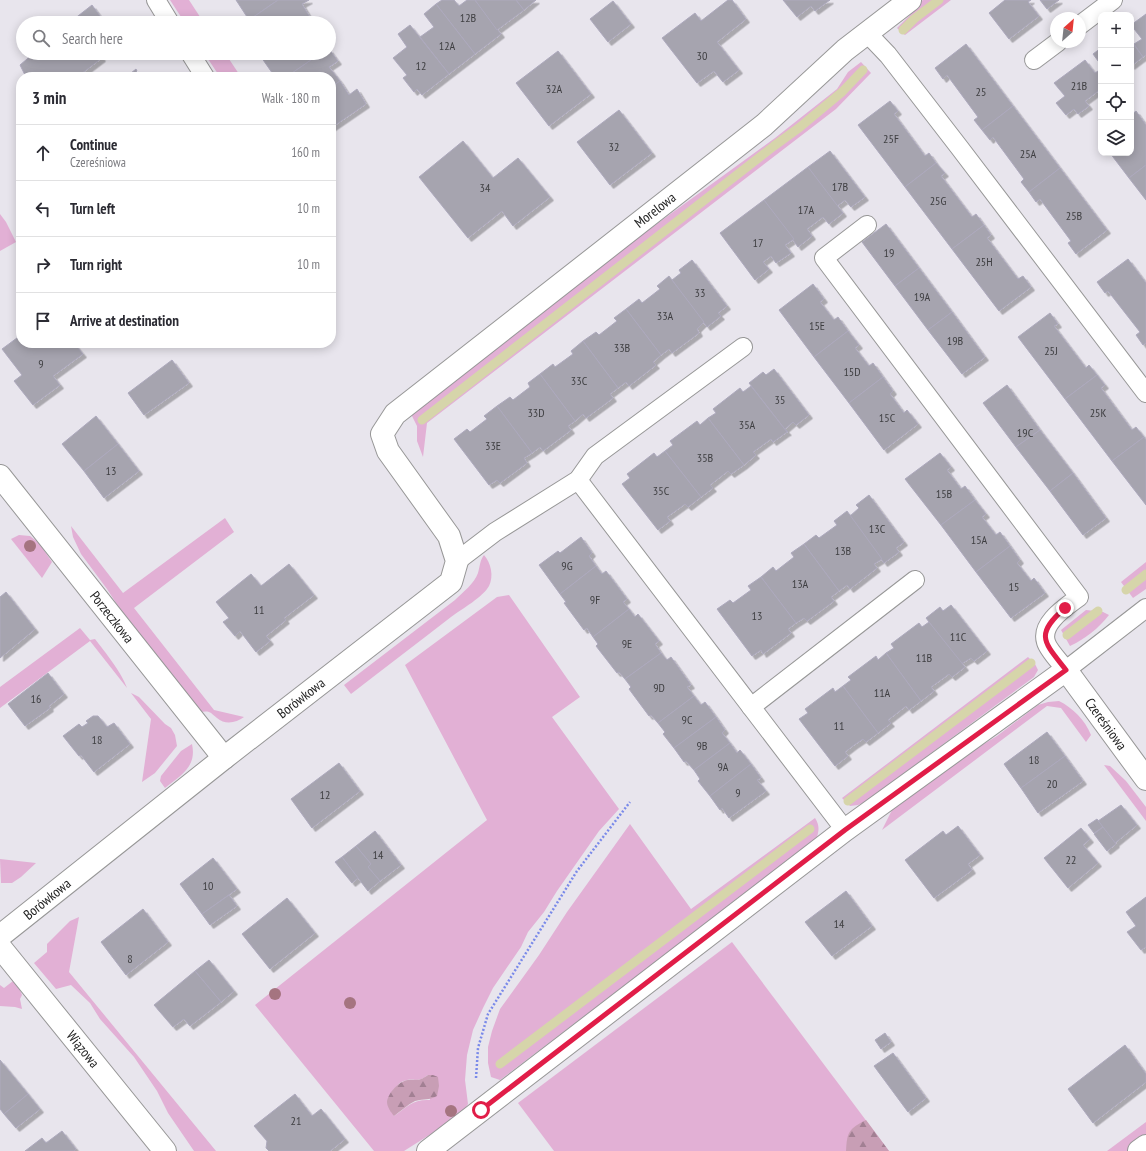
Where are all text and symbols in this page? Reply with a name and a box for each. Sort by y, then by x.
house number: 12B [460,10,477,25]
north arrow [1050,12,1086,48]
map controls [1098,12,1134,156]
button: + [1098,12,1134,48]
search box [16,16,336,60]
icon: search [30,27,52,49]
text: Search here [62,29,123,48]
house number: 12A [439,38,456,53]
house number: 30 [697,48,707,63]
button: − [1098,48,1134,84]
house number: 12 [416,58,426,73]
house number: 21B [1071,78,1088,93]
house number: 32A [546,81,563,96]
house number: 25 [976,84,986,99]
button: locate [1098,84,1134,120]
text: 3 min [32,87,66,109]
text: Walk · 180 m [262,90,320,107]
button: layers [1098,120,1134,156]
house number: 25F [883,131,899,146]
text: Continue [70,135,117,154]
house number: 32 [609,139,619,154]
icon: ahead [32,142,54,164]
text: 160 m [291,144,320,161]
house number: 25A [1020,146,1037,161]
text: Czereśniowa [70,154,126,171]
house number: 17B [832,179,849,194]
house number: 34 [480,180,491,195]
street label: Morelowa [631,188,679,232]
house number: 25G [930,193,946,208]
icon: left [32,198,54,220]
text: Turn left [70,199,115,218]
text: 10 m [297,200,320,217]
house number: 17A [798,202,814,217]
house number: 25B [1066,208,1083,223]
house number: 17 [753,235,763,250]
house number: 19 [884,245,894,260]
icon: right [32,254,54,276]
house number: 25H [975,254,993,269]
text: Turn right [70,255,122,274]
text: 10 m [297,256,320,273]
house number: 33 [695,285,705,300]
house number: 19A [914,289,931,304]
house number: 33A [657,308,674,323]
icon: arrive [32,310,54,332]
text: Arrive at destination [70,311,179,330]
house number: 15E [809,318,825,333]
house number: 19B [947,333,964,348]
house number: 33B [614,340,631,355]
house number: 25J [1044,343,1058,358]
house number: 9 [38,356,44,371]
house number: 15D [843,364,861,379]
house number: 33C [571,373,588,388]
house number: 35 [775,392,785,407]
house number: 33D [527,405,545,420]
house number: 25K [1090,405,1106,420]
house number: 15C [879,410,896,425]
house number: 35A [739,417,756,432]
house number: 19C [1017,425,1034,440]
house number: 33E [485,438,501,453]
house number: 35B [697,450,714,465]
house number: 13 [106,463,116,478]
house number: 35C [653,483,670,498]
house number: 15B [936,486,953,501]
house number: 13C [869,521,886,536]
house number: 15A [971,532,988,547]
house number: 13B [835,543,852,558]
house number: 9G [561,558,573,573]
house number: 13A [792,576,809,591]
house number: 15 [1009,579,1019,594]
street label: Porzeczkowa [86,587,138,647]
house number: 9F [590,592,600,607]
route end [1056,599,1074,617]
house number: 11 [254,602,264,617]
house number: 13 [752,608,762,623]
house number: 11C [950,629,967,644]
house number: 9E [622,636,632,651]
house number: 11B [916,650,933,665]
street label: Borówkowa [273,674,329,722]
house number: 9D [653,680,665,695]
house number: 11A [874,685,891,700]
house number: 16 [31,691,41,706]
street label: Czereśniowa [1081,694,1131,754]
house number: 9C [682,712,693,727]
house number: 11 [834,718,844,733]
house number: 18 [92,732,102,747]
house number: 9B [696,738,708,753]
house number: 18 [1029,752,1039,767]
house number: 9A [717,759,729,774]
house number: 20 [1047,776,1057,791]
house number: 9 [735,785,741,800]
house number: 12 [320,787,330,802]
house number: 14 [373,847,384,862]
house number: 22 [1066,852,1076,867]
street label: Borówkowa [20,874,74,924]
house number: 10 [203,878,213,893]
house number: 14 [834,916,845,931]
house number: 8 [127,951,133,966]
street label: Wiązowa [63,1027,103,1071]
route start [472,1101,490,1119]
house number: 21 [291,1113,301,1128]

